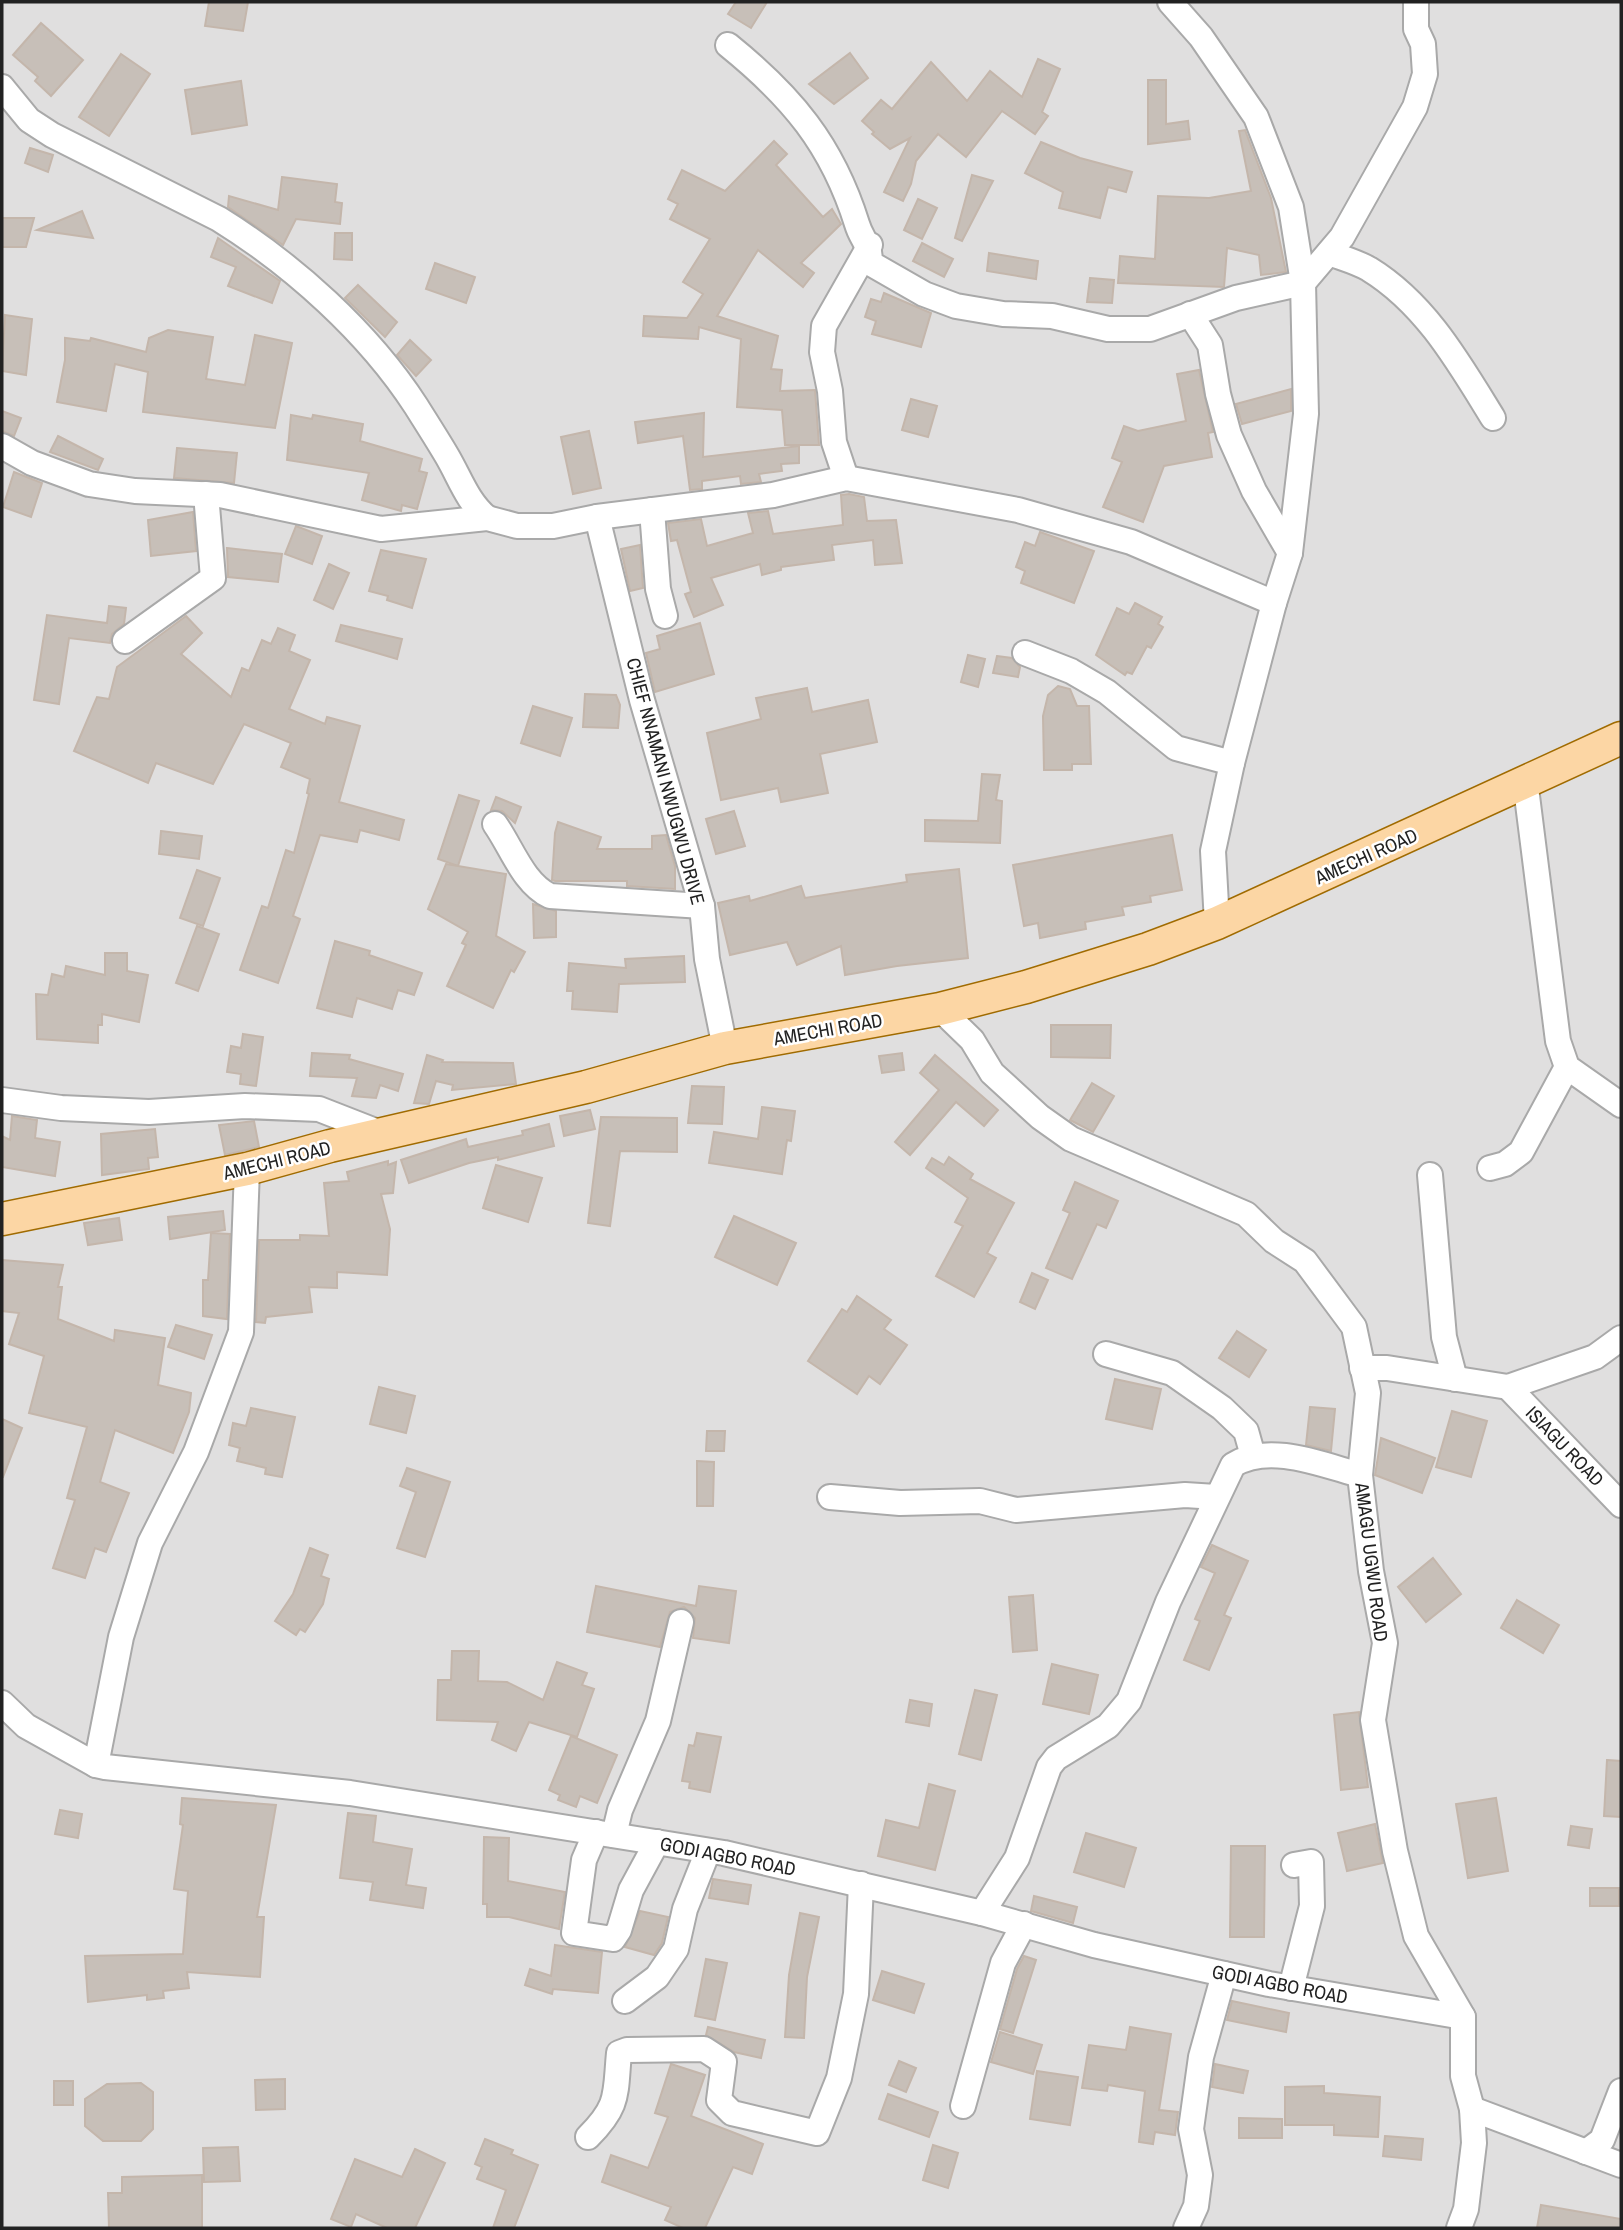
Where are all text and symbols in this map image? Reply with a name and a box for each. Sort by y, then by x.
street label: CHIEF NNAMANI NWUGWU DRIVE [621,655,711,907]
street label: AMECHI ROAD [1310,822,1422,891]
street label: AMECHI ROAD [771,1007,884,1052]
street label: AMECHI ROAD [220,1134,333,1186]
street label: ISIAGU ROAD [1520,1400,1610,1492]
street label: AMAGU UGWU ROAD [1349,1480,1395,1643]
street label: GODI AGBO ROAD [658,1830,798,1882]
street label: GODI AGBO ROAD [1210,1958,1350,2010]

